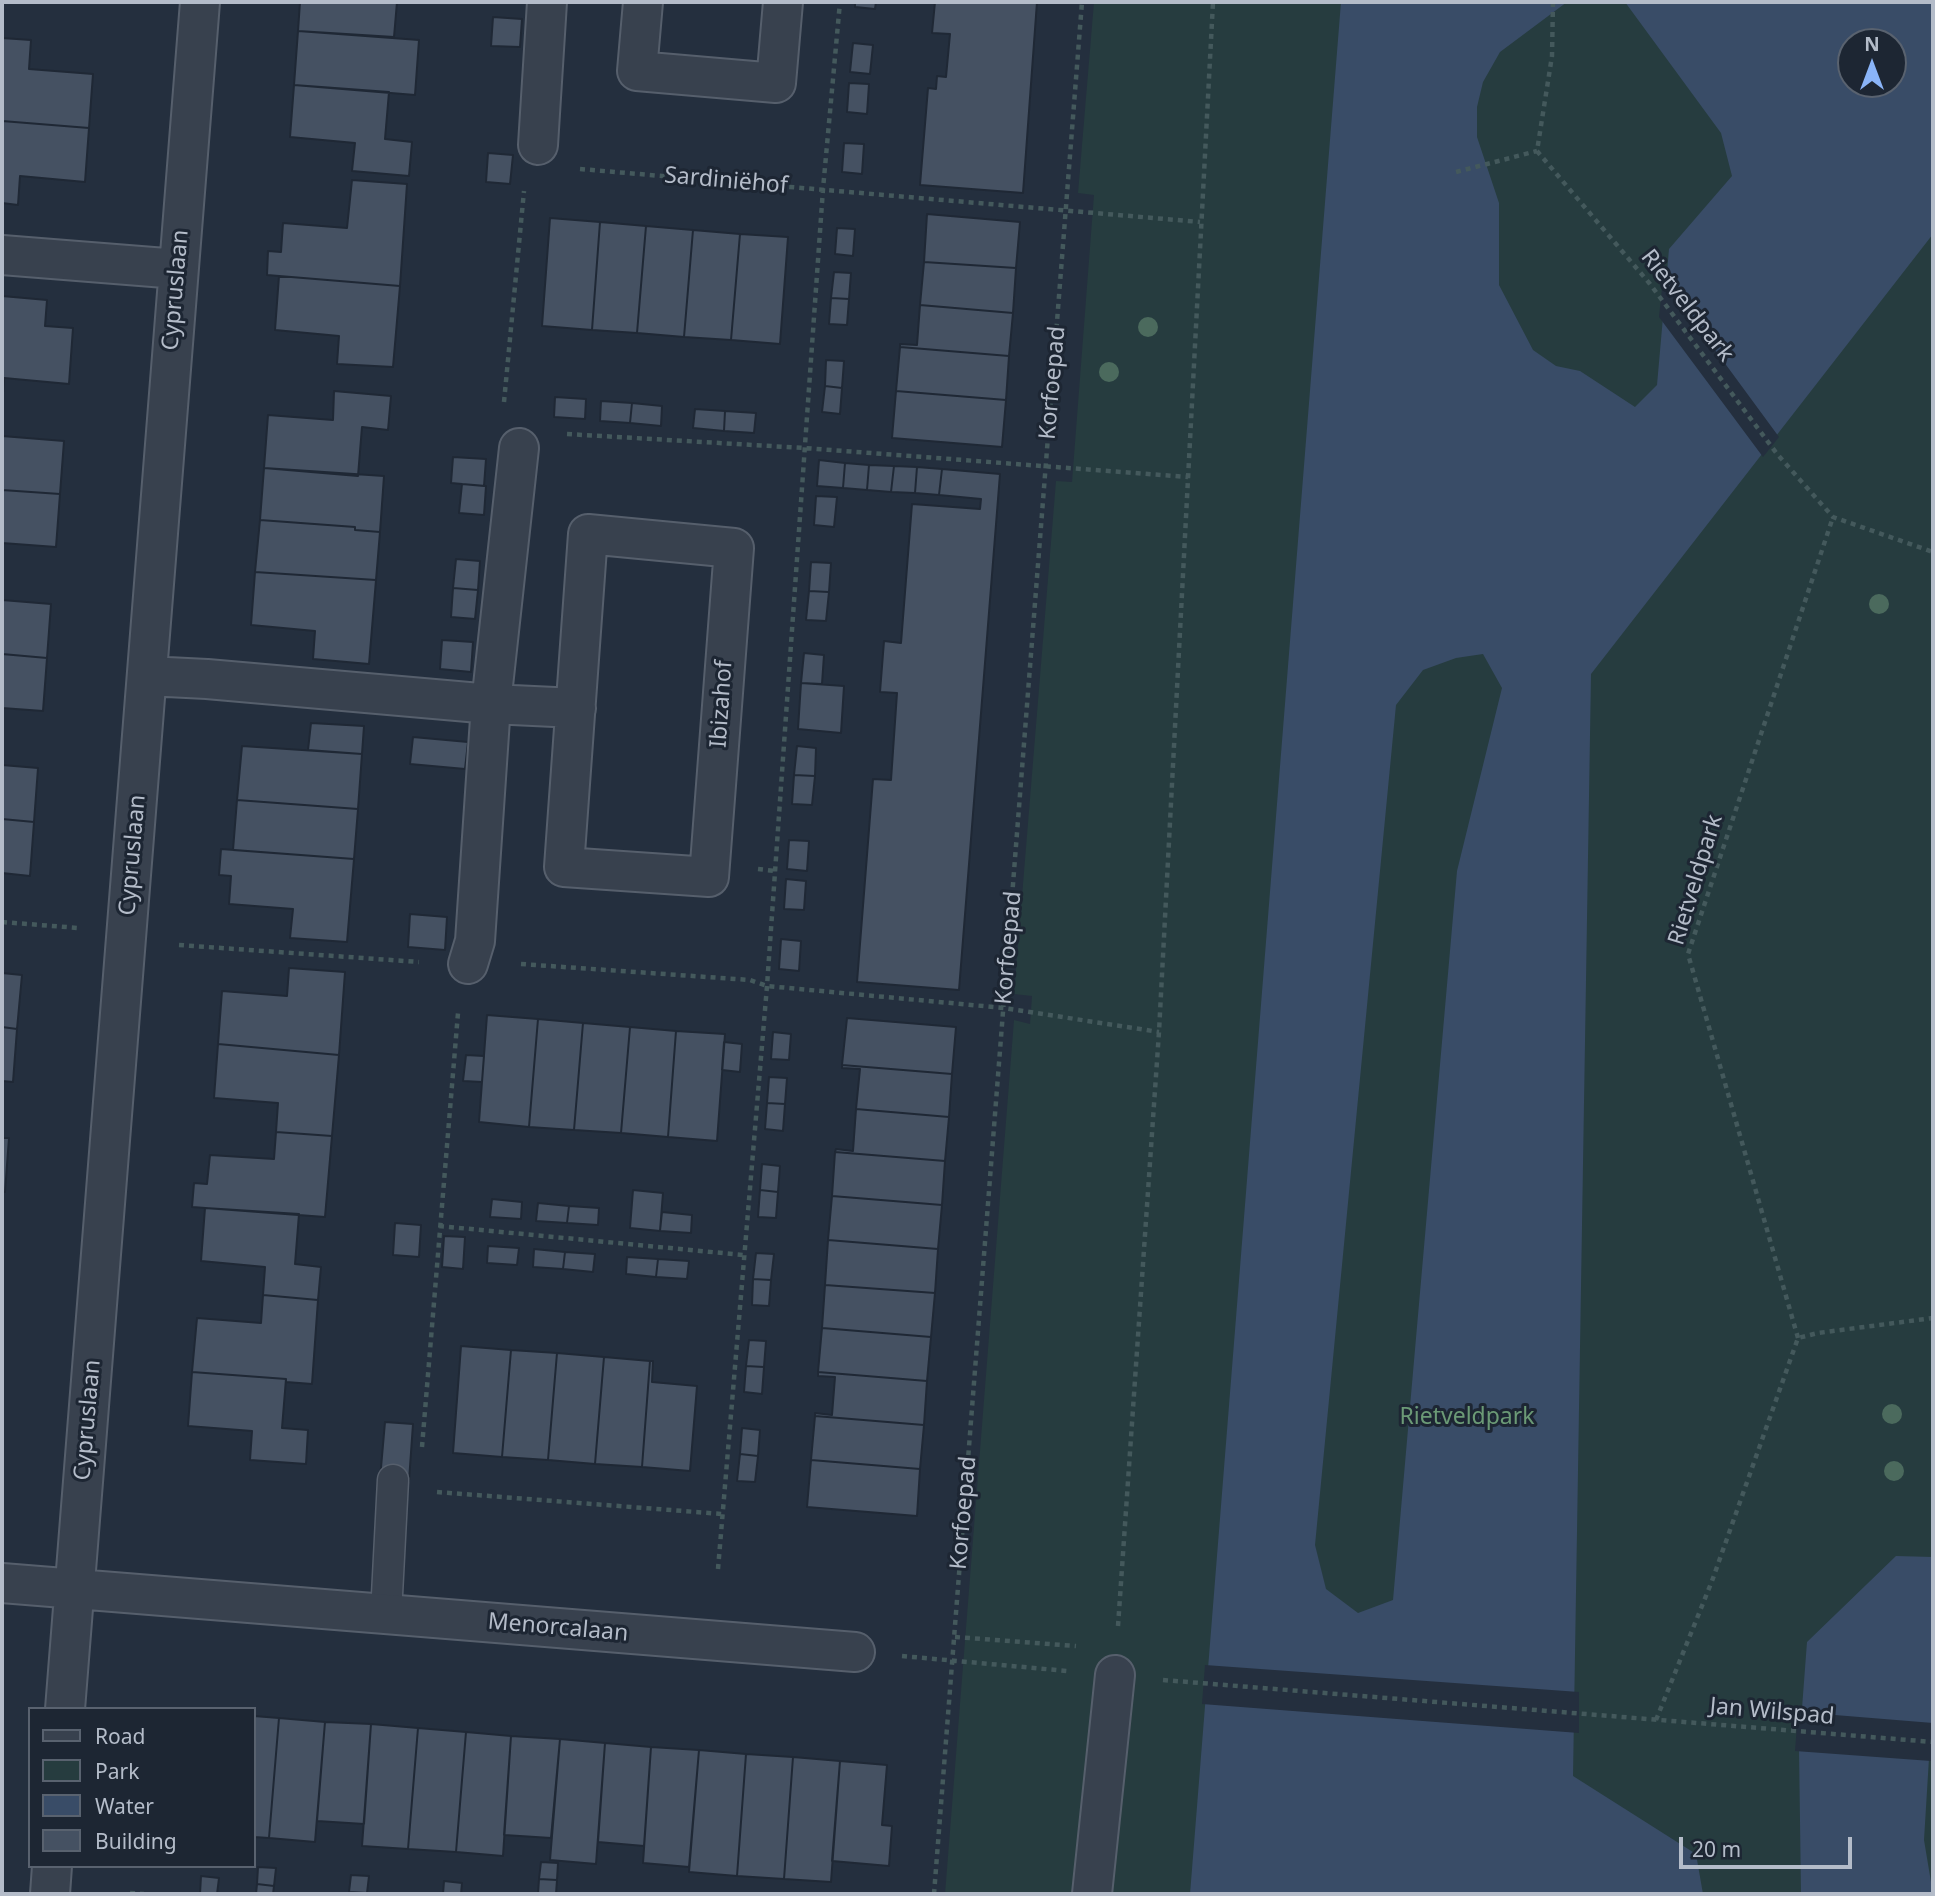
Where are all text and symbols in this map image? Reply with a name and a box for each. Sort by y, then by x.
north arrow [1837,28,1907,98]
text: N [1864,31,1880,57]
street label: Sardiniëhof [663,162,789,200]
street label: Cypruslaan [157,228,195,352]
street label: Rietveldpark [1635,244,1739,368]
street label: Korfoepad [1034,325,1072,441]
street label: Ibizahof [705,659,739,749]
street label: Cypruslaan [114,793,152,917]
street label: Rietveldpark [1663,811,1729,949]
street label: Korfoepad [990,890,1028,1006]
street label: Cypruslaan [69,1358,107,1482]
park label: Rietveldpark [1399,1403,1535,1431]
street label: Korfoepad [945,1455,983,1571]
street label: Menorcalaan [487,1608,629,1648]
street label: Jan Wilspad [1709,1693,1835,1731]
legend [28,1707,256,1868]
text: Road [95,1722,145,1750]
text: Park [95,1757,139,1785]
text: Water [95,1792,154,1820]
scale bar [1683,1822,1856,1866]
text: Building [95,1827,177,1855]
text: 20 m [1692,1835,1741,1863]

